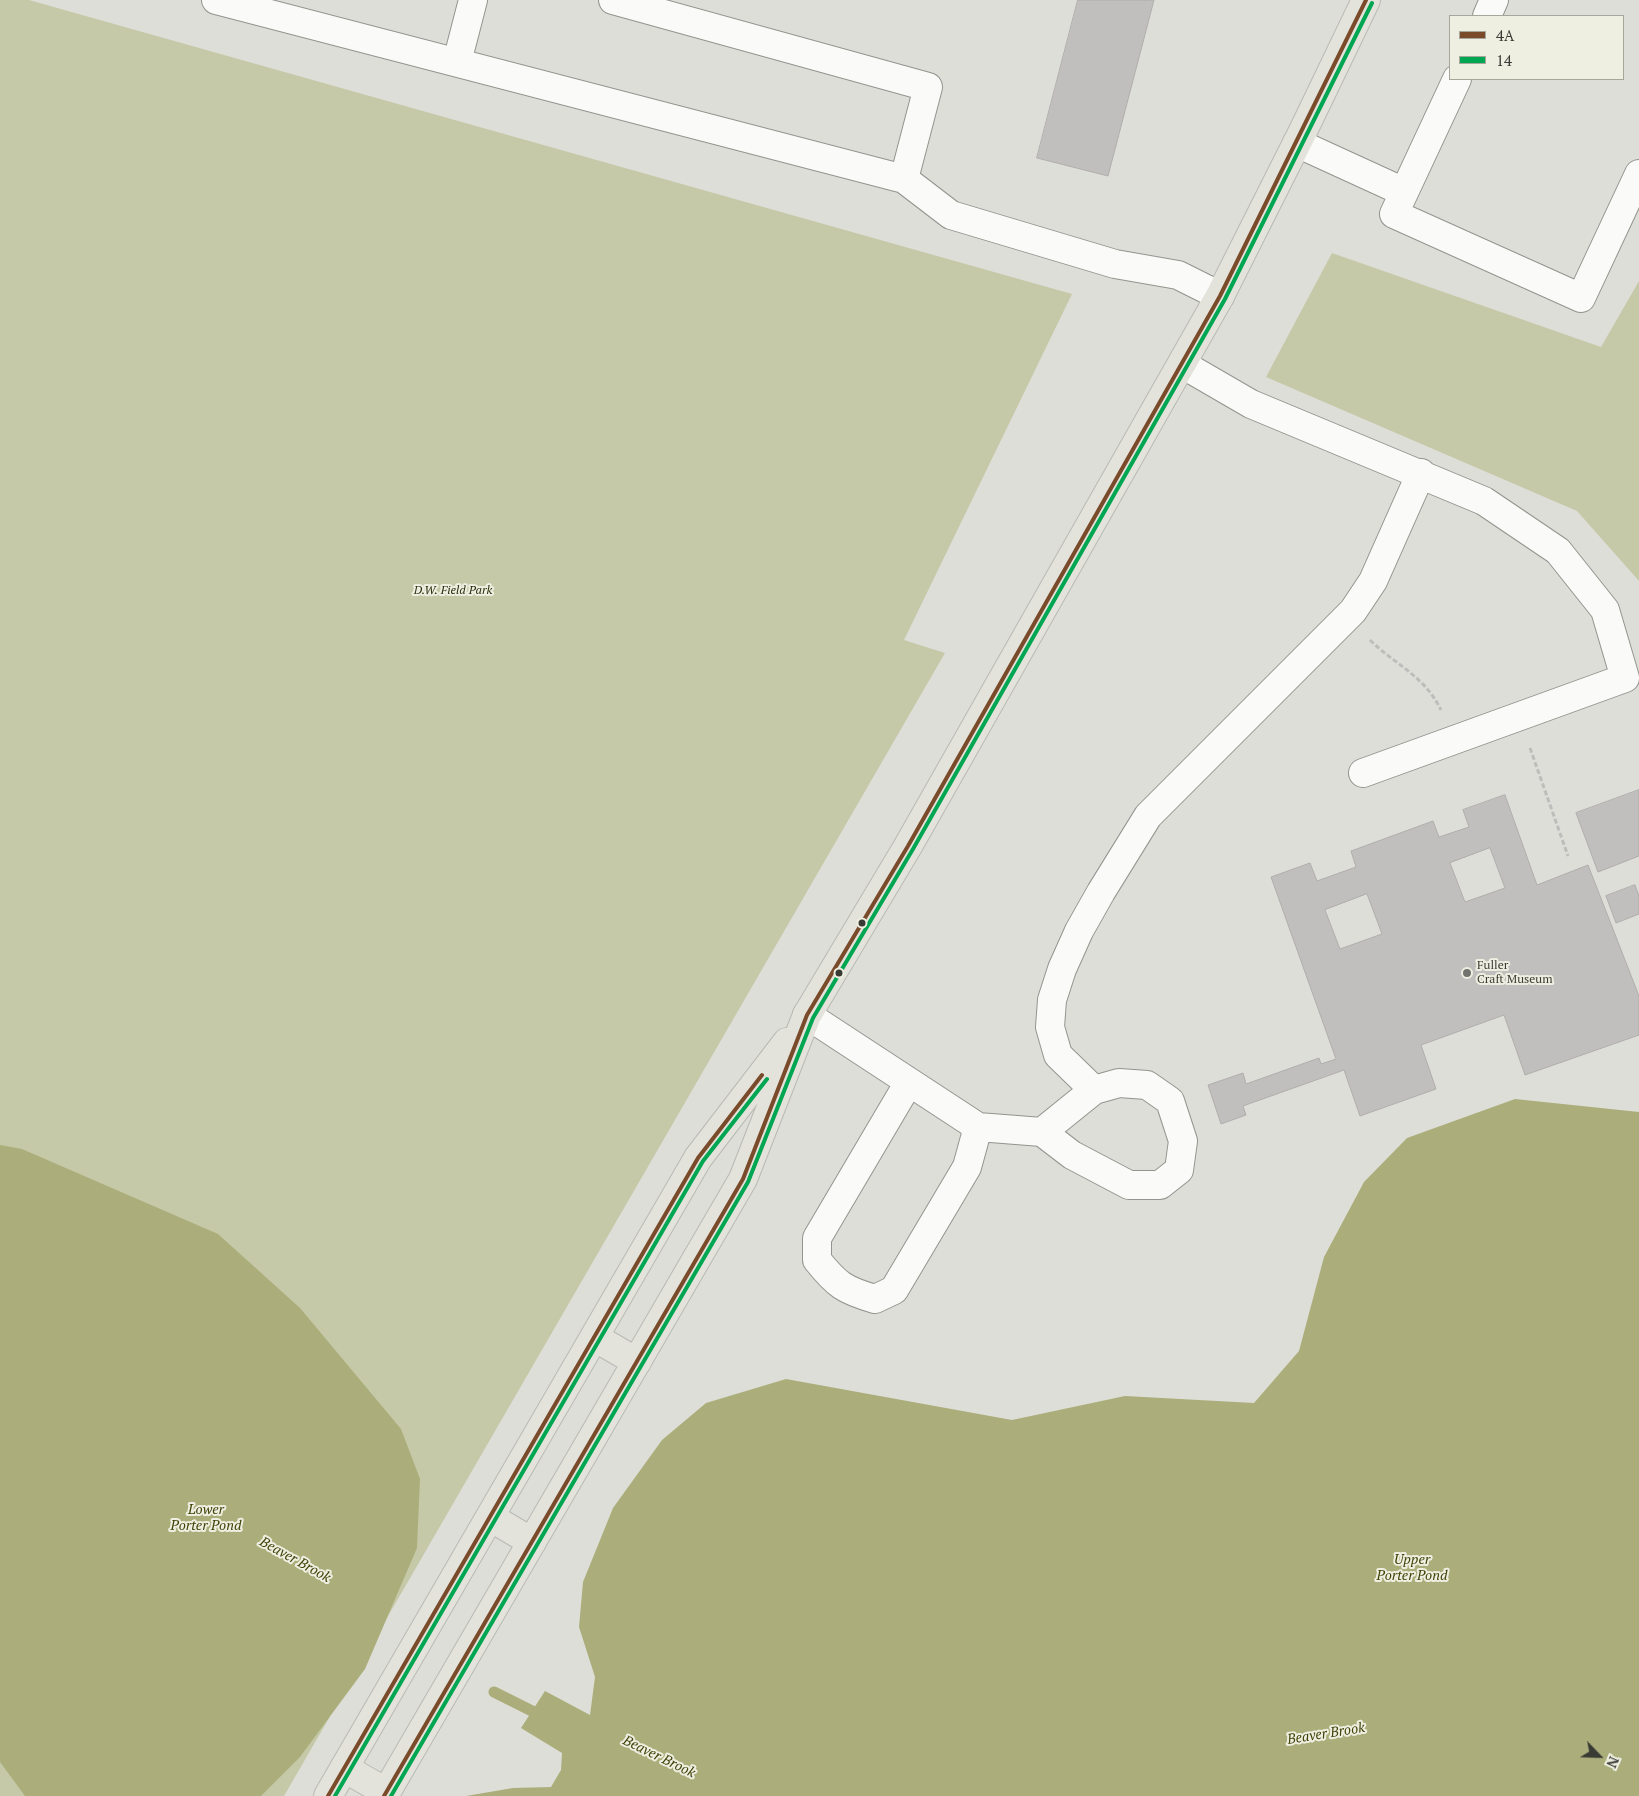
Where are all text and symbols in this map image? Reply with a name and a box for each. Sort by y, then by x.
legend [1449,15,1624,80]
text: 4A [1496,25,1514,45]
text: 14 [1496,50,1512,70]
park label: D.W. Field Park [414,584,492,598]
unlabelled marker [857,918,867,928]
place label: Fuller Craft Museum [1477,959,1553,987]
marker: Fuller Craft Museum [1461,967,1473,979]
unlabelled marker [834,968,844,978]
water label: Lower Porter Pond [171,1502,241,1534]
water label: Beaver Brook [257,1534,333,1586]
water label: Upper Porter Pond [1377,1552,1447,1584]
water label: Beaver Brook [1286,1720,1366,1748]
north arrow [1574,1731,1624,1781]
water label: Beaver Brook [620,1732,698,1782]
text: N [1602,1754,1624,1771]

